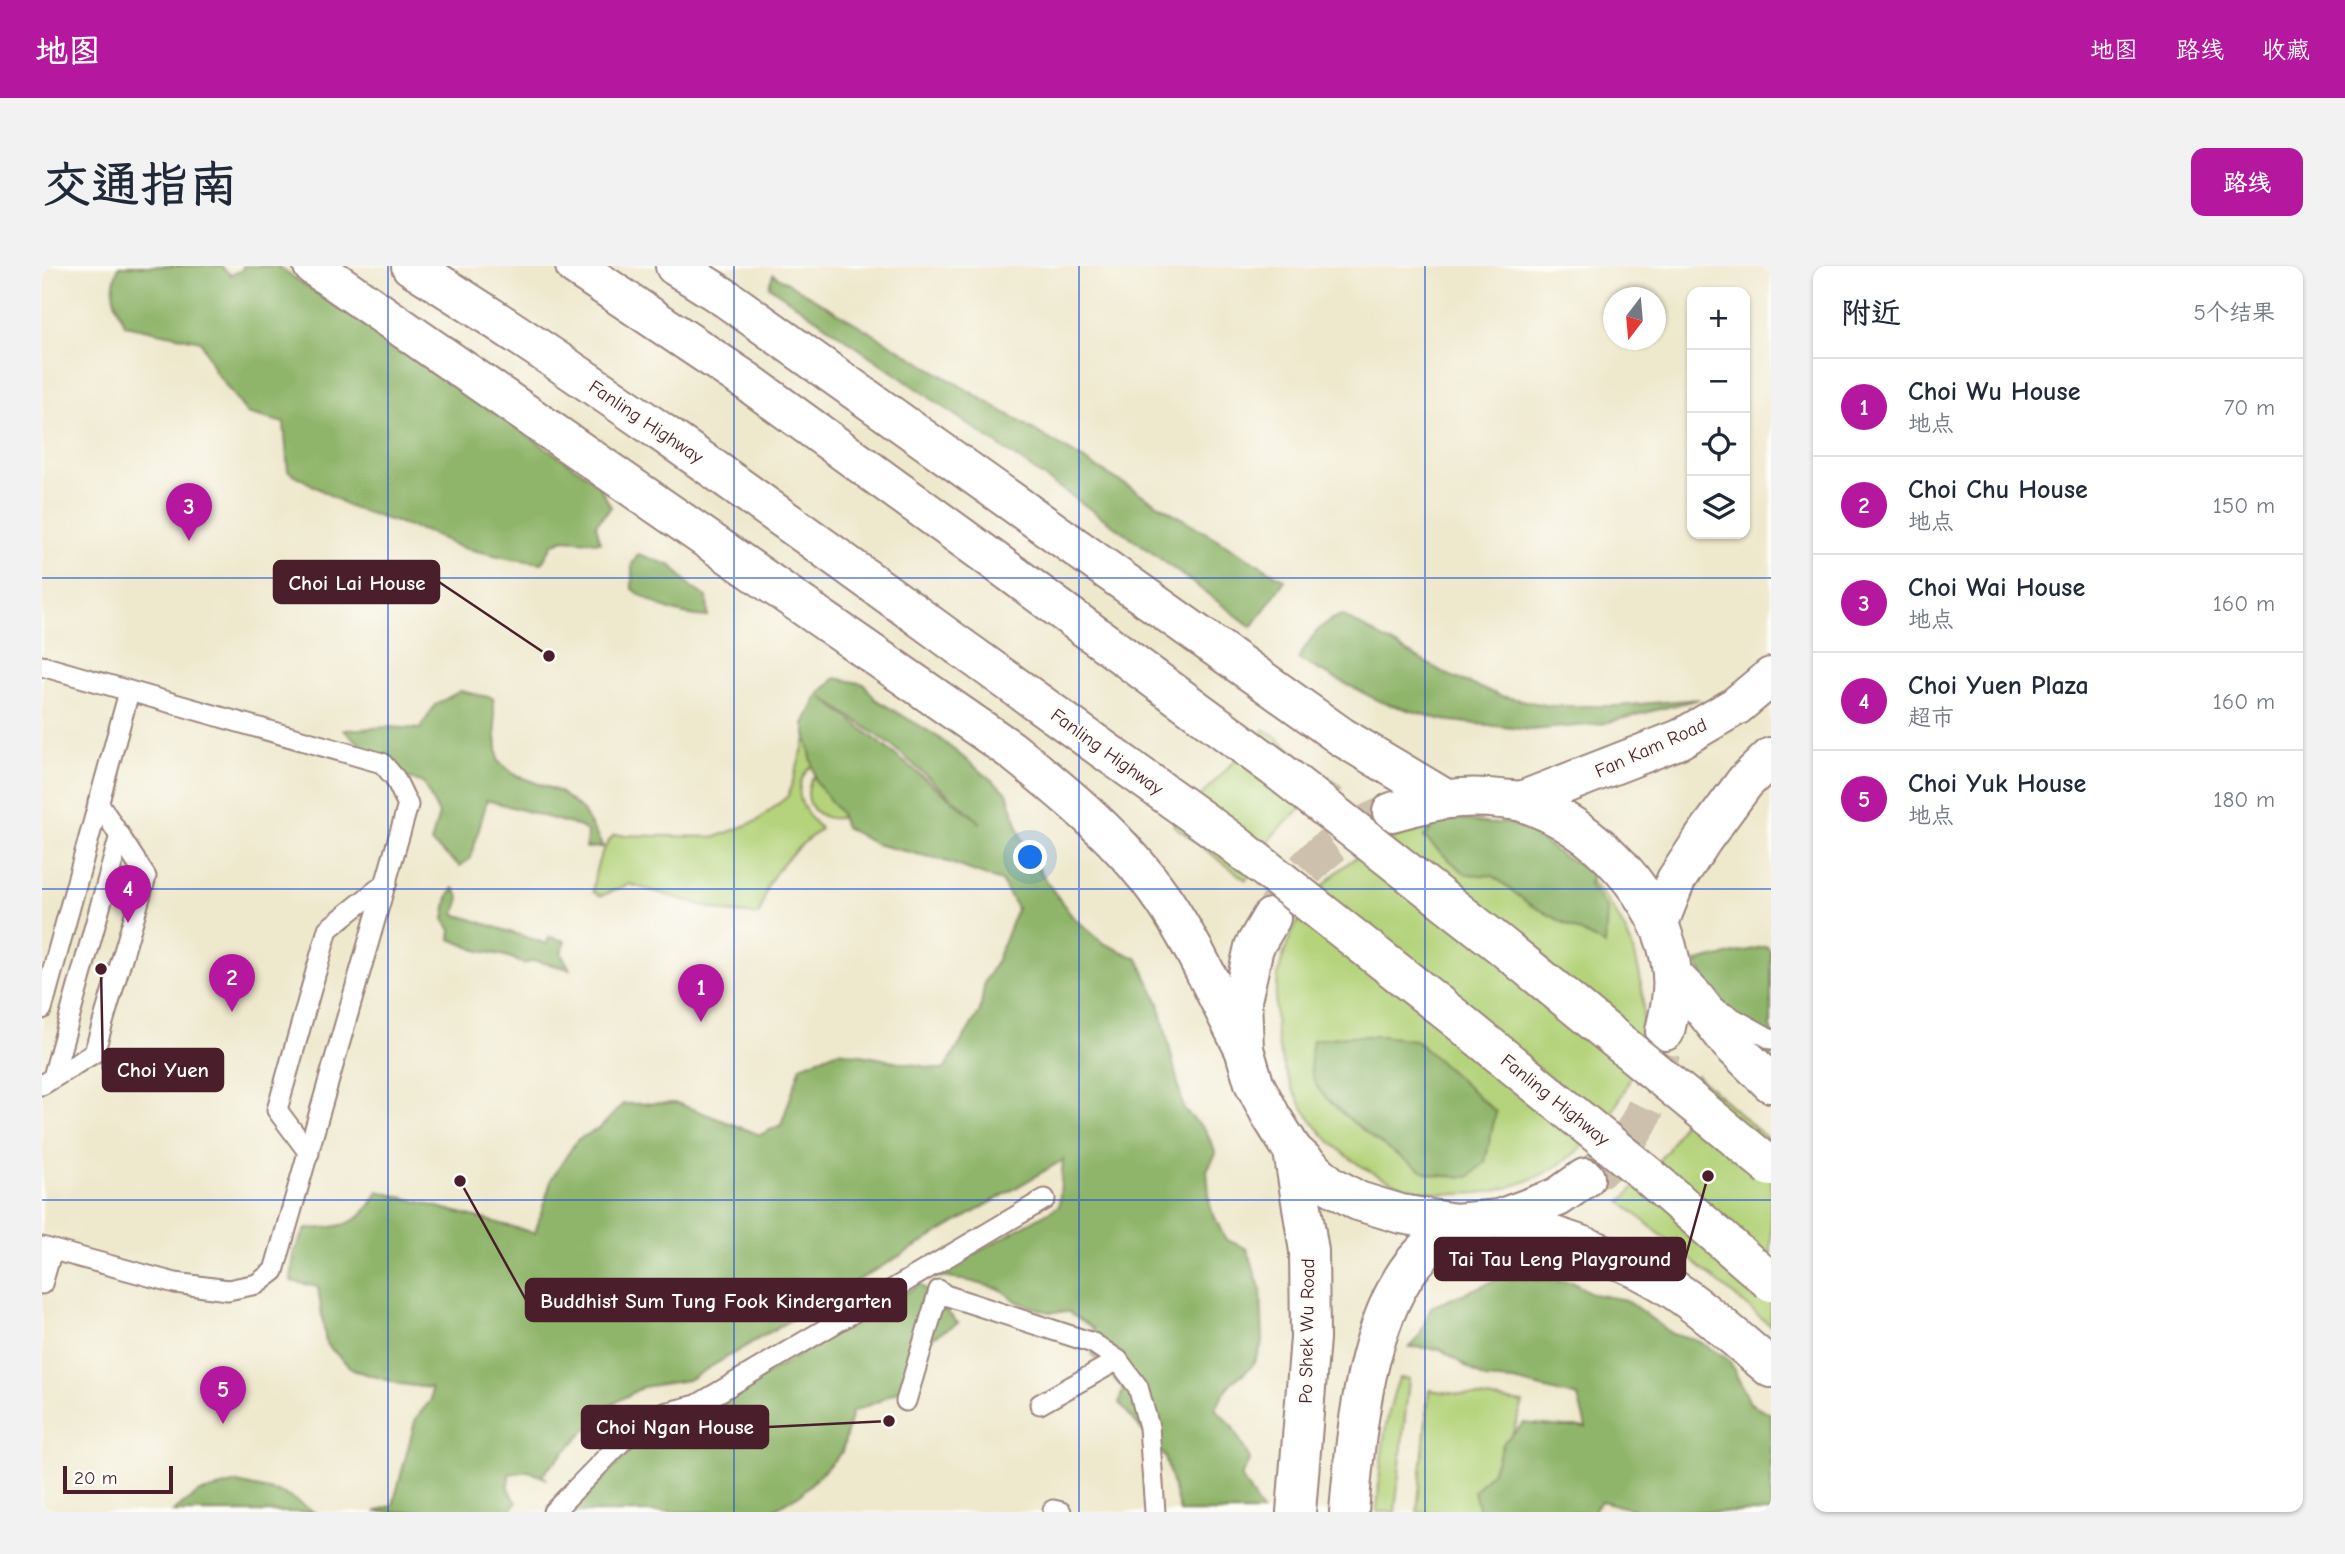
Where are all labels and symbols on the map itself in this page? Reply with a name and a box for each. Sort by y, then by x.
north arrow [1603,287,1666,350]
street label: Fanling Highway [585,376,708,469]
pin: 3 [166,483,212,541]
callout: Choi Lai House [274,561,439,603]
text: Choi Lai House [288,571,426,595]
street label: Fanling Highway [1047,704,1168,800]
street label: Fan Kam Road [1592,714,1710,782]
your location [1013,840,1047,874]
pin: 4 [105,865,151,923]
pin: 2 [209,954,255,1012]
pin: 1 [678,964,724,1022]
callout: Choi Yuen [103,1049,223,1091]
street label: Fanling Highway [1496,1050,1614,1151]
text: Choi Yuen [117,1058,209,1082]
callout: Tai Tau Leng Playground [1435,1238,1685,1280]
text: Tai Tau Leng Playground [1449,1247,1671,1271]
street label: Po Shek Wu Road [1295,1258,1319,1404]
callout: Buddhist Sum Tung Fook Kindergarten [526,1279,906,1321]
text: Buddhist Sum Tung Fook Kindergarten [540,1289,892,1313]
pin: 5 [200,1366,246,1424]
callout: Choi Ngan House [582,1406,768,1448]
text: Choi Ngan House [596,1415,754,1439]
scale bar [63,1463,173,1495]

